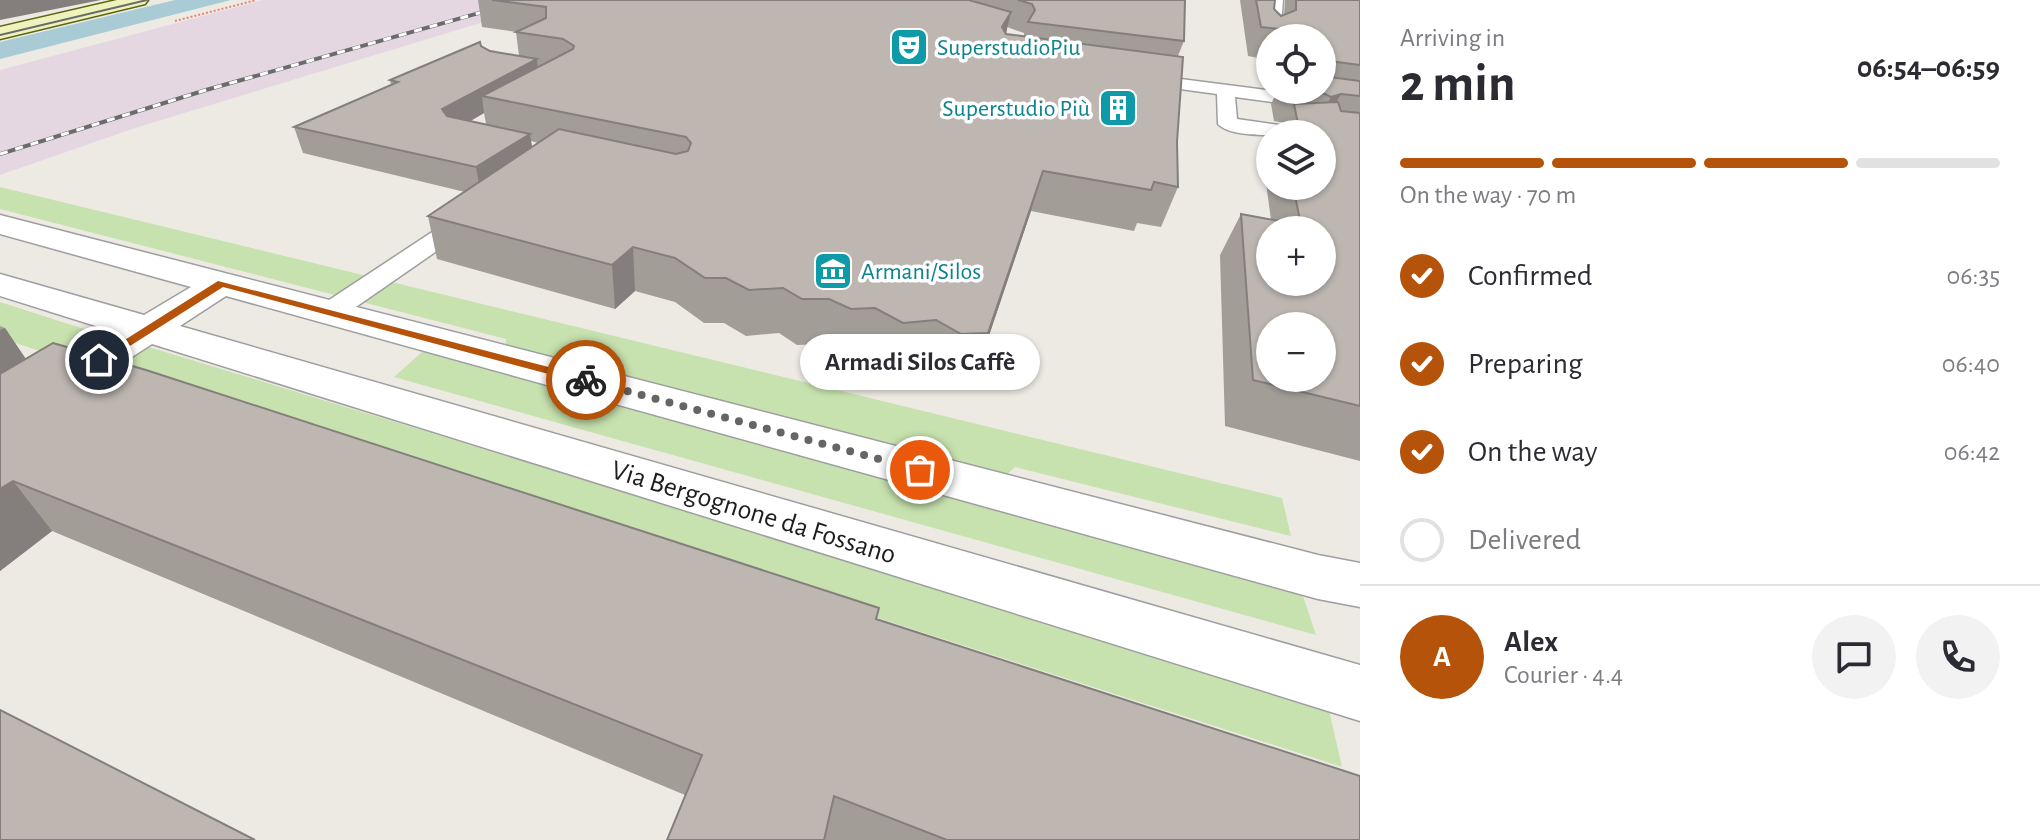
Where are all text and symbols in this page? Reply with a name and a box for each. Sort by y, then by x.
map controls [1256,24,1336,392]
button: locate [1256,24,1336,104]
text: Arriving in [1400,25,1505,51]
theatre icon: SuperstudioPiu [888,26,930,68]
place label: SuperstudioPiu [937,36,1080,60]
text: 06:54–06:59 [1857,53,2000,83]
text: 2 min [1400,58,1515,110]
building icon: Superstudio Più [1097,87,1139,129]
place label: Superstudio Più [942,97,1090,121]
button: layers [1256,120,1336,200]
text: On the way · 70 m [1400,182,1576,208]
button: + [1256,216,1336,296]
museum icon: Armani/Silos [812,250,854,292]
icon: check [1400,254,1444,298]
place label: Armani/Silos [861,260,981,284]
text: Confirmed [1468,261,1592,291]
text: 06:35 [1947,263,2000,289]
button: − [1256,312,1336,392]
pin [65,326,133,394]
callout: Armadi Silos Caffè [800,334,1040,390]
icon: home [77,338,121,382]
courier [546,340,626,420]
icon: check [1400,342,1444,386]
text: Armadi Silos Caffè [825,349,1015,375]
text: Preparing [1468,349,1583,379]
text: 06:40 [1942,351,2000,377]
icon: bike [564,358,608,402]
icon: check [1400,430,1444,474]
pin [886,436,954,504]
text: On the way [1468,437,1597,467]
text: 06:42 [1944,439,2000,465]
icon: bag [898,448,942,492]
street label: Via Bergognone da Fossano [608,456,899,570]
text: Delivered [1468,525,1581,555]
button: chat [1812,615,1896,699]
button: phone [1916,615,2000,699]
text: Alex [1504,627,1558,657]
text: A [1433,642,1451,672]
text: Courier · 4.4 [1504,662,1623,688]

